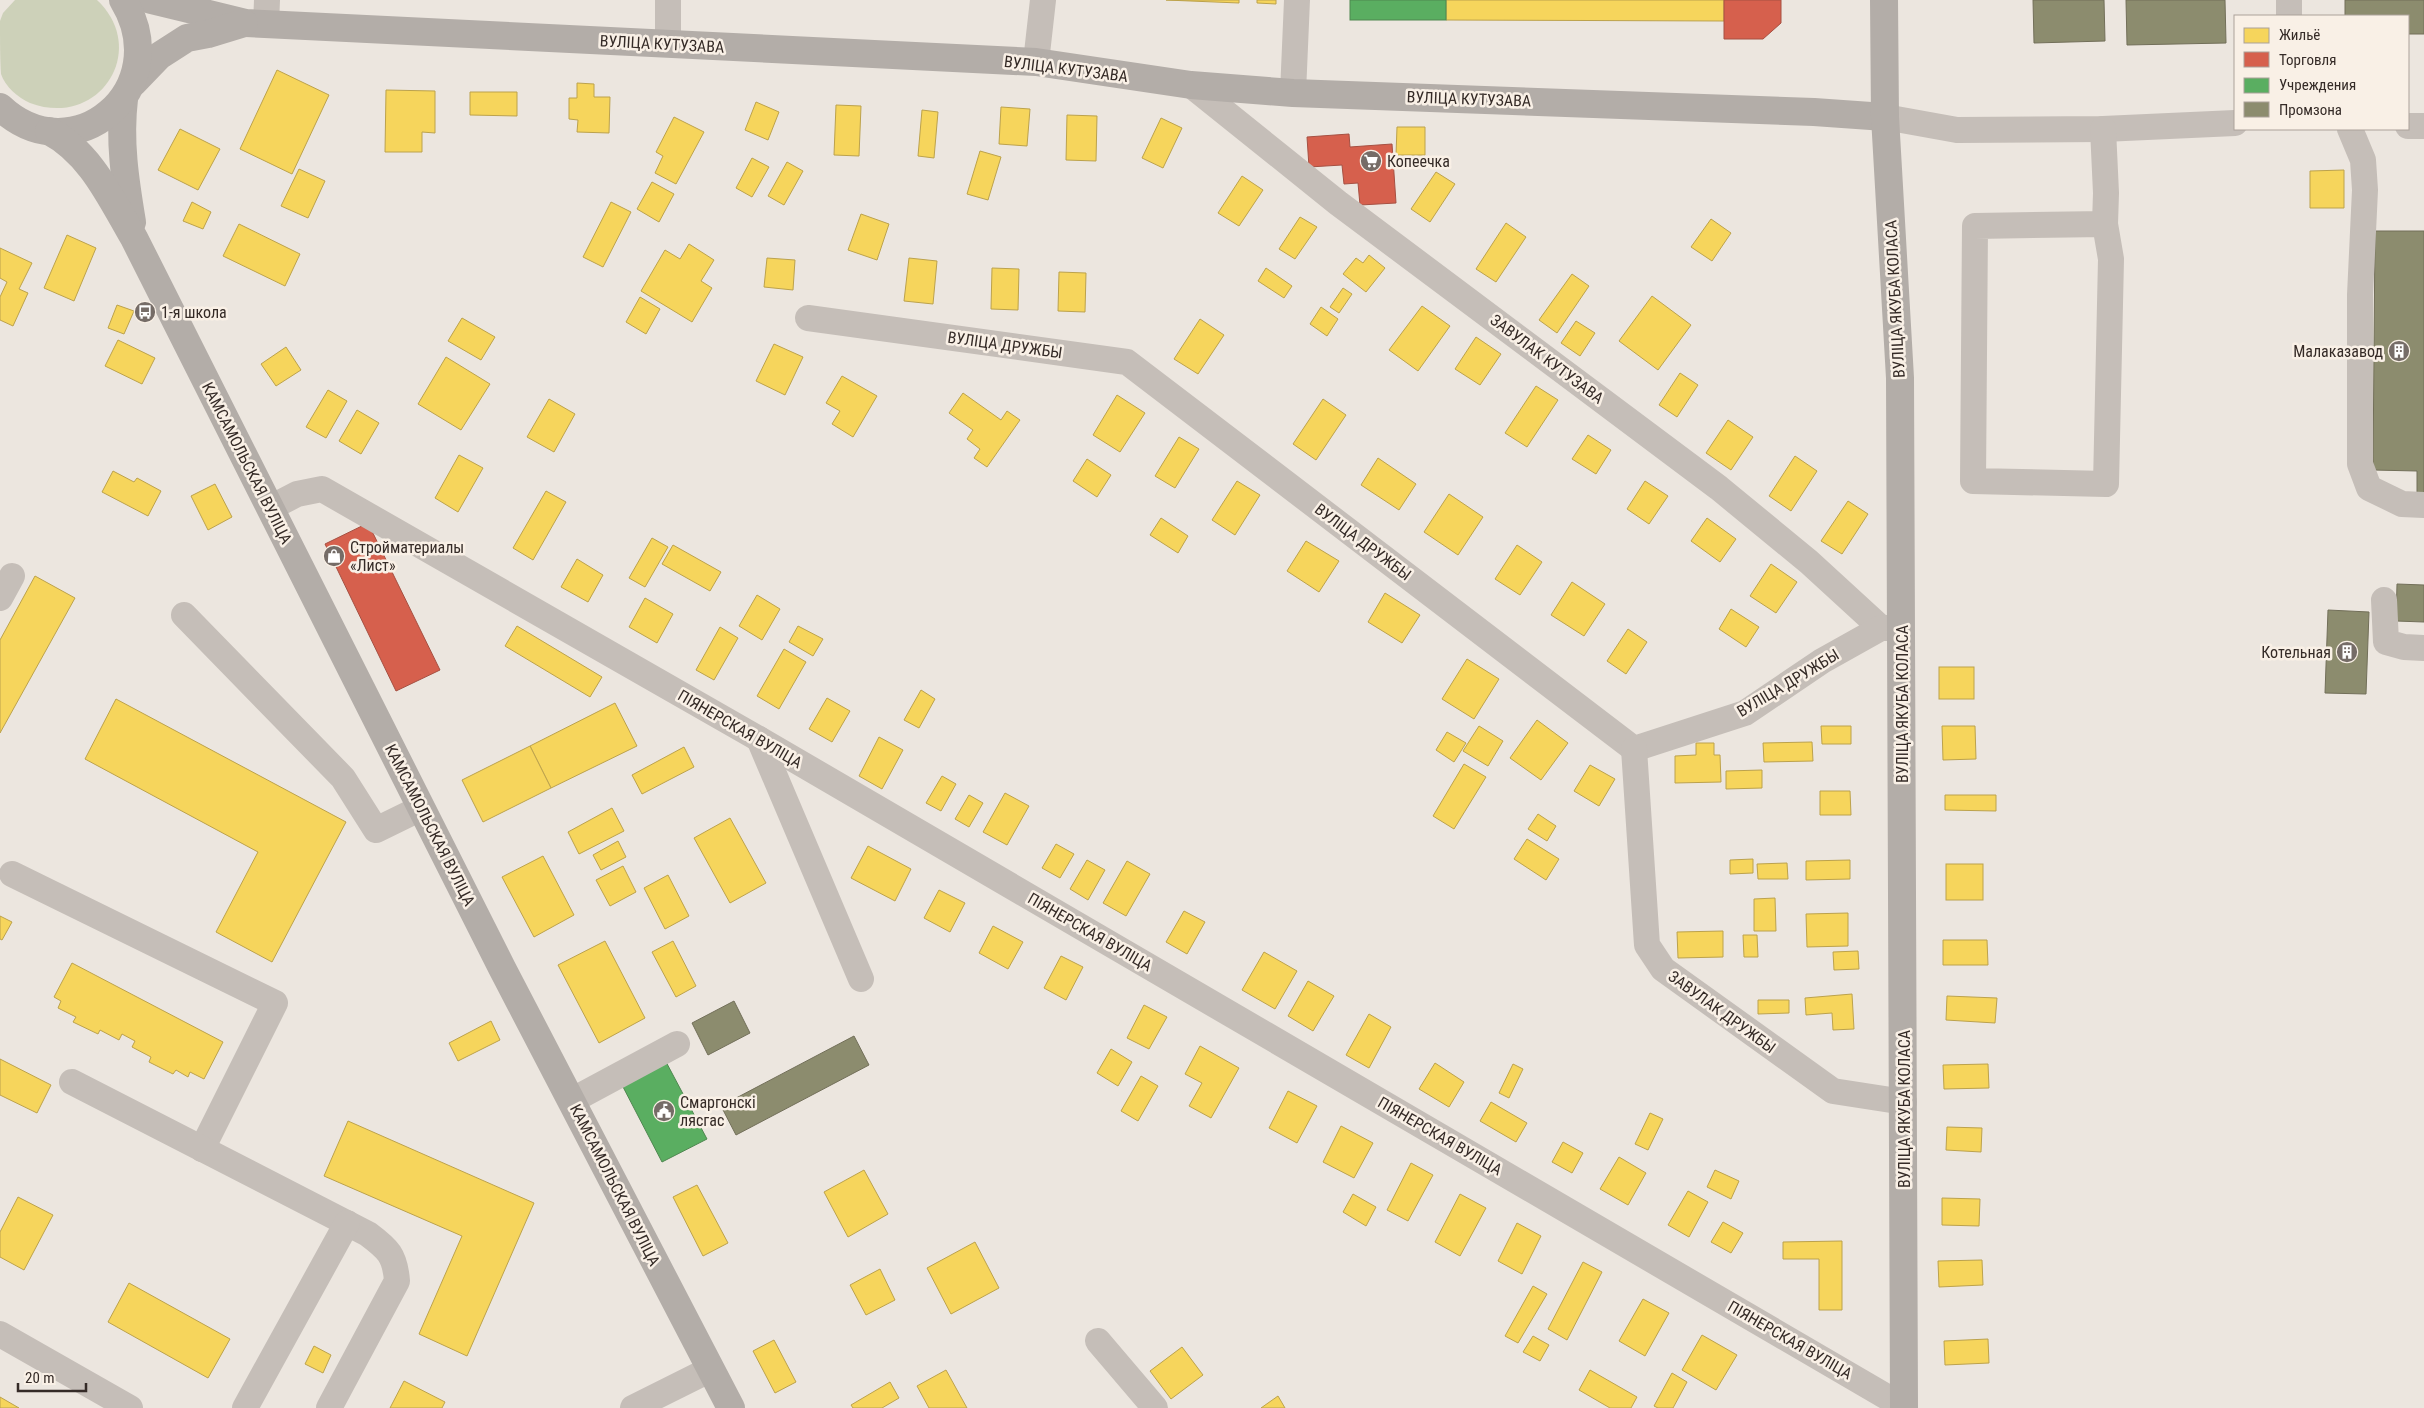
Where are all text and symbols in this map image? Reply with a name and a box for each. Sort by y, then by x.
legend [2234,15,2409,130]
text: Жильё [2279,26,2320,44]
street label: ВУЛІЦА КУТУЗАВА [599,31,725,57]
text: Торговля [2279,51,2336,69]
street label: ВУЛІЦА КУТУЗАВА [1003,52,1129,86]
text: Учреждения [2279,76,2356,94]
street label: ВУЛІЦА КУТУЗАВА [1406,87,1532,111]
text: Промзона [2279,101,2342,119]
supermarket icon: Копеечка [1359,149,1383,173]
place label: Копеечка [1387,152,1450,171]
street label: ВУЛІЦА ЯКУБА КОЛАСА [1881,220,1909,378]
bus stop icon: 1-я школа [133,300,157,324]
place label: 1-я школа [161,303,227,322]
street label: ЗАВУЛАК КУТУЗАВА [1487,310,1607,408]
street label: ВУЛІЦА ДРУЖБЫ [946,328,1064,362]
building icon: Малаказавод [2387,339,2411,363]
place label: Малаказавод [2293,342,2383,361]
street label: КАМСАМОЛЬСКАЯ ВУЛІЦА [198,379,296,547]
street label: ВУЛІЦА ДРУЖБЫ [1311,500,1415,584]
place label: Стройматериалы «Лист» [350,538,464,575]
shop icon: Стройматериалы «Лист» [322,544,346,568]
street label: ВУЛІЦА ЯКУБА КОЛАСА [1893,625,1912,783]
building icon: Котельная [2335,640,2359,664]
place label: Котельная [2261,643,2331,662]
street label: ВУЛІЦА ДРУЖБЫ [1733,645,1843,721]
street label: ПІЯНЕРСКАЯ ВУЛІЦА [675,686,805,772]
street label: КАМСАМОЛЬСКАЯ ВУЛІЦА [381,741,479,909]
street label: ПІЯНЕРСКАЯ ВУЛІЦА [1025,889,1155,975]
street label: ЗАВУЛАК ДРУЖБЫ [1665,967,1779,1057]
street label: ВУЛІЦА ЯКУБА КОЛАСА [1895,1030,1914,1188]
place label: Смаргонскі лясгас [680,1093,756,1130]
street label: ПІЯНЕРСКАЯ ВУЛІЦА [1375,1093,1505,1179]
public building icon: Смаргонскі лясгас [652,1099,676,1123]
street label: КАМСАМОЛЬСКАЯ ВУЛІЦА [566,1101,664,1269]
street label: ПІЯНЕРСКАЯ ВУЛІЦА [1725,1297,1855,1383]
scale bar [18,1360,85,1392]
text: 20 m [25,1369,55,1387]

